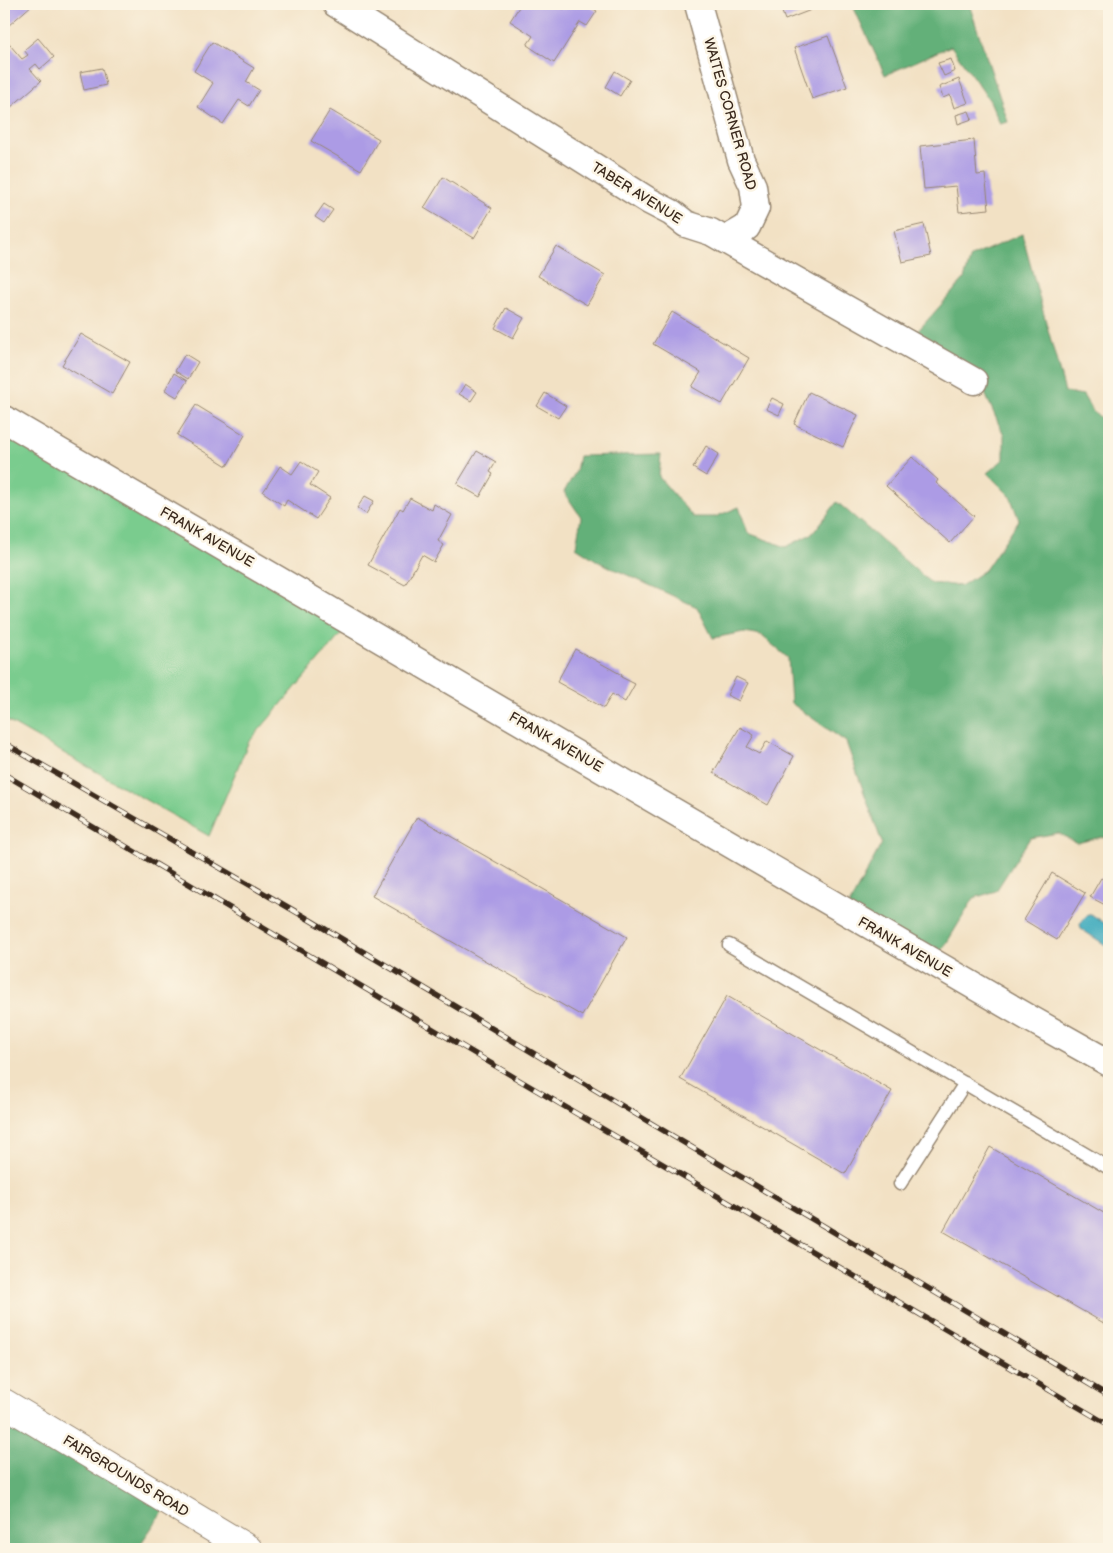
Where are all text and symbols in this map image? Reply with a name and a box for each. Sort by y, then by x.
street label: WAITES CORNER ROAD [700,36,760,192]
street label: TABER AVENUE [589,158,685,228]
street label: FRANK AVENUE [157,503,257,571]
street label: FRANK AVENUE [506,708,606,776]
street label: FRANK AVENUE [855,913,955,981]
street label: FAIRGROUNDS ROAD [60,1432,192,1520]

